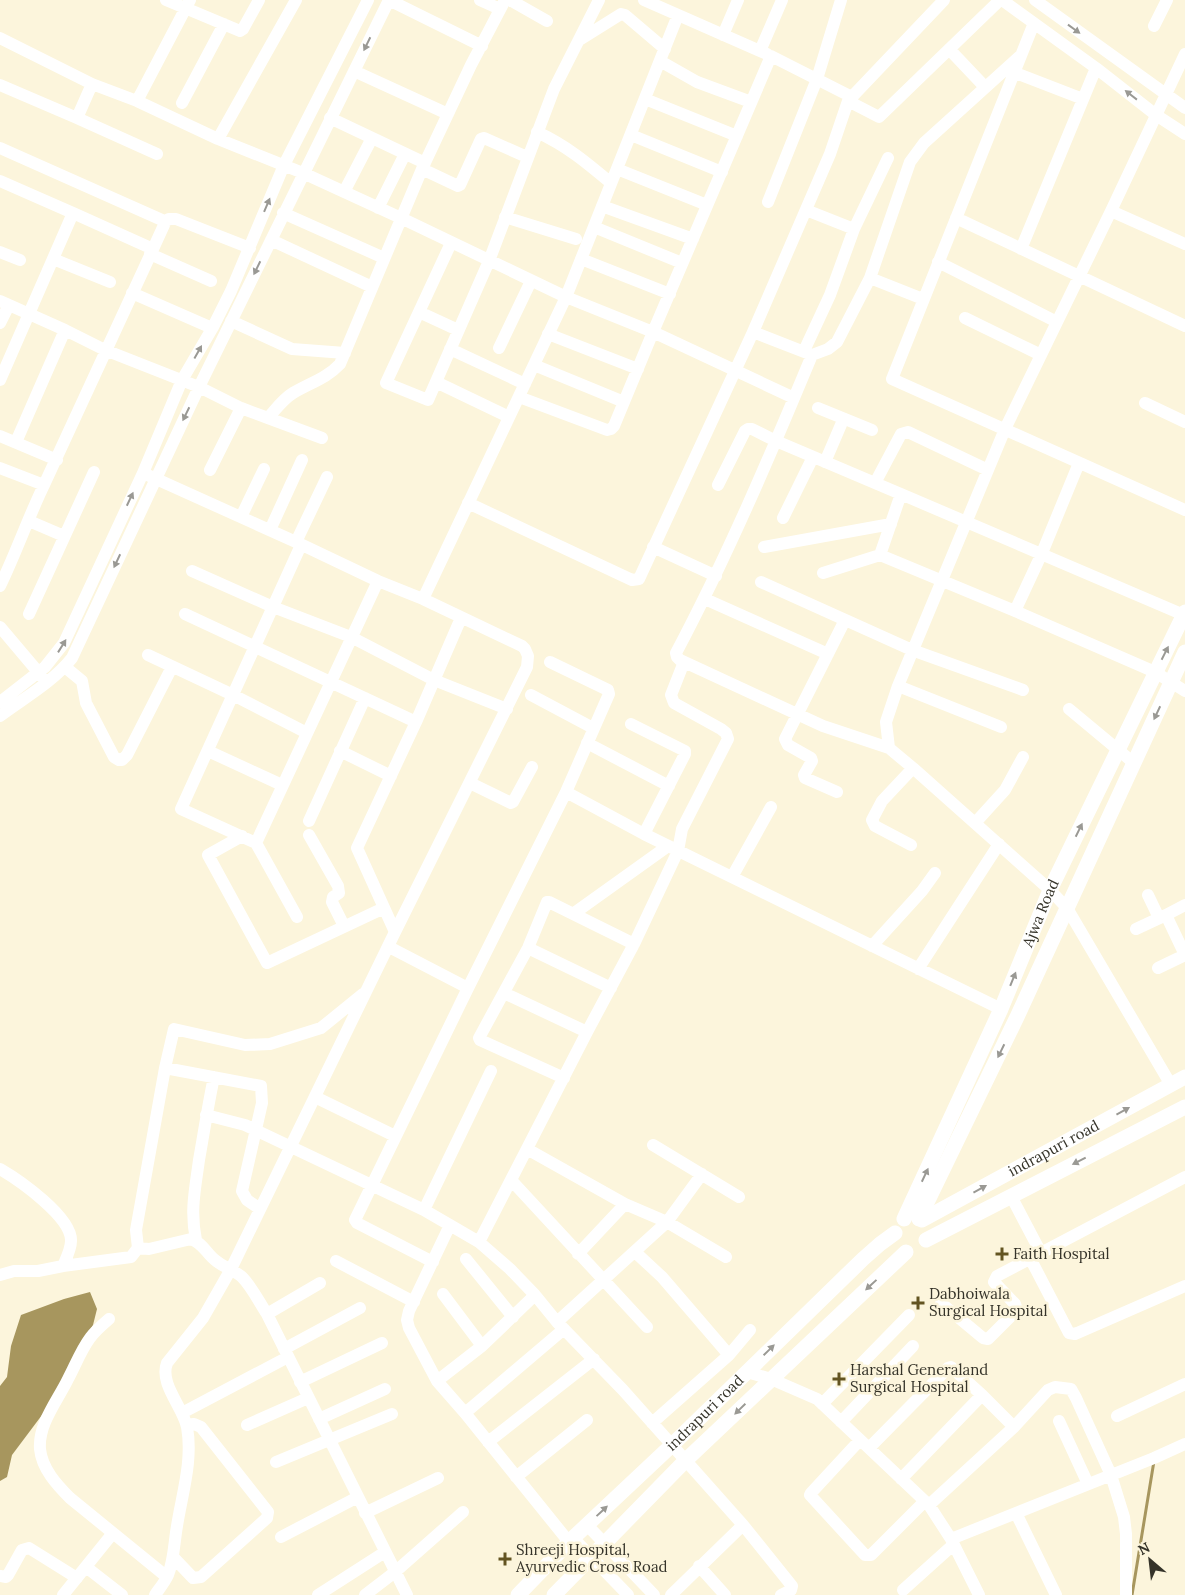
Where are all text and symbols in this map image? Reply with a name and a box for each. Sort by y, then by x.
one-way arrow [1067,24,1081,34]
one-way arrow [363,36,371,51]
one-way arrow [1125,90,1138,101]
one-way arrow [264,198,272,212]
one-way arrow [253,261,261,275]
one-way arrow [194,345,203,358]
one-way arrow [182,407,190,421]
one-way arrow [126,492,134,506]
one-way arrow [113,554,121,568]
one-way arrow [57,640,66,653]
one-way arrow [1161,645,1169,660]
one-way arrow [1153,705,1161,720]
one-way arrow [1075,823,1083,837]
street label: Ajwa Road [1017,876,1063,951]
one-way arrow [1010,972,1018,986]
one-way arrow [996,1043,1005,1058]
one-way arrow [1115,1107,1130,1115]
street label: indrapuri road [1005,1115,1102,1180]
one-way arrow [1072,1157,1086,1165]
one-way arrow [921,1168,929,1182]
one-way arrow [973,1184,987,1193]
place label: Faith Hospital [1013,1244,1110,1263]
marker: Faith Hospital [995,1247,1009,1261]
one-way arrow [865,1279,877,1291]
place label: Dabhoiwala Surgical Hospital [929,1284,1048,1320]
marker: Dabhoiwala Surgical Hospital [911,1296,925,1310]
one-way arrow [763,1344,775,1356]
place label: Harshal Generaland Surgical Hospital [850,1360,988,1396]
street label: indrapuri road [662,1371,747,1455]
marker: Harshal Generaland Surgical Hospital [832,1372,846,1386]
one-way arrow [734,1402,746,1414]
one-way arrow [595,1505,607,1517]
north arrow [1125,1535,1175,1585]
text: N [1135,1538,1153,1559]
place label: Shreeji Hospital, Ayurvedic Cross Road [515,1540,668,1576]
marker: Shreeji Hospital, Ayurvedic Cross Road [498,1552,512,1566]

